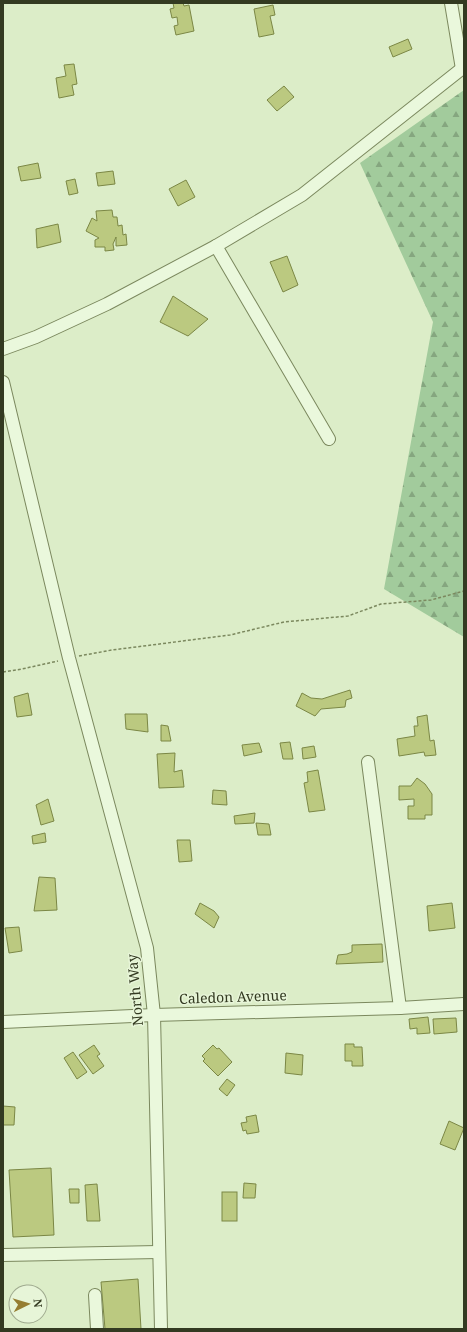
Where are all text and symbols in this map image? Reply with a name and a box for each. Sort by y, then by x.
street label: North Way [122,953,147,1027]
street label: Caledon Avenue [179,985,287,1008]
north arrow [8,1284,48,1324]
text: N [31,1298,46,1308]

